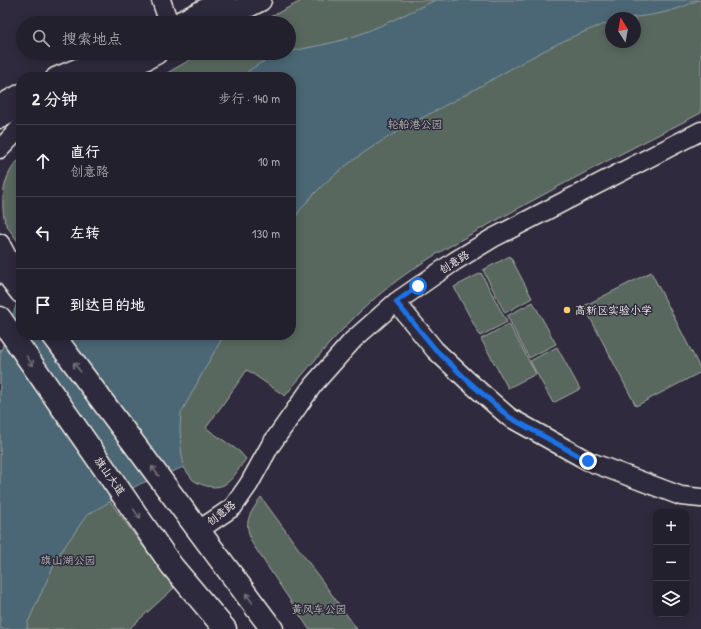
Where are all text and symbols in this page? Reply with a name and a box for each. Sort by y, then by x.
north arrow [605,12,641,48]
search box [16,16,296,60]
icon: search [30,27,52,49]
text: 搜索地点 [62,28,122,49]
text: 2 分钟 [32,87,78,110]
text: 步行 · 140 m [218,89,280,107]
park label: 轮船港公园 [388,117,443,131]
text: 直行 [70,141,100,162]
icon: ahead [32,150,54,172]
text: 10 m [258,152,280,170]
text: 创意路 [70,162,109,180]
icon: left [32,222,54,244]
text: 左转 [70,222,100,243]
text: 130 m [252,224,280,242]
street label: 创意路 [436,247,472,277]
route start [409,277,427,295]
icon: arrive [32,294,54,316]
text: 到达目的地 [70,294,145,315]
place label: 高新区实验小学 [575,303,652,317]
marker: 高新区实验小学 [562,305,572,315]
one-way arrow [26,356,34,367]
one-way arrow [73,361,81,372]
route end [579,452,597,470]
street label: 旗山大道 [92,454,128,498]
one-way arrow [151,465,159,476]
street label: 创意路 [204,497,238,529]
one-way arrow [133,508,141,519]
map controls [653,509,689,617]
button: + [653,509,689,545]
button: − [653,545,689,581]
park label: 旗山湖公园 [41,553,96,567]
button: layers [653,581,689,617]
one-way arrow [245,592,253,603]
park label: 黄风车公园 [292,602,347,616]

